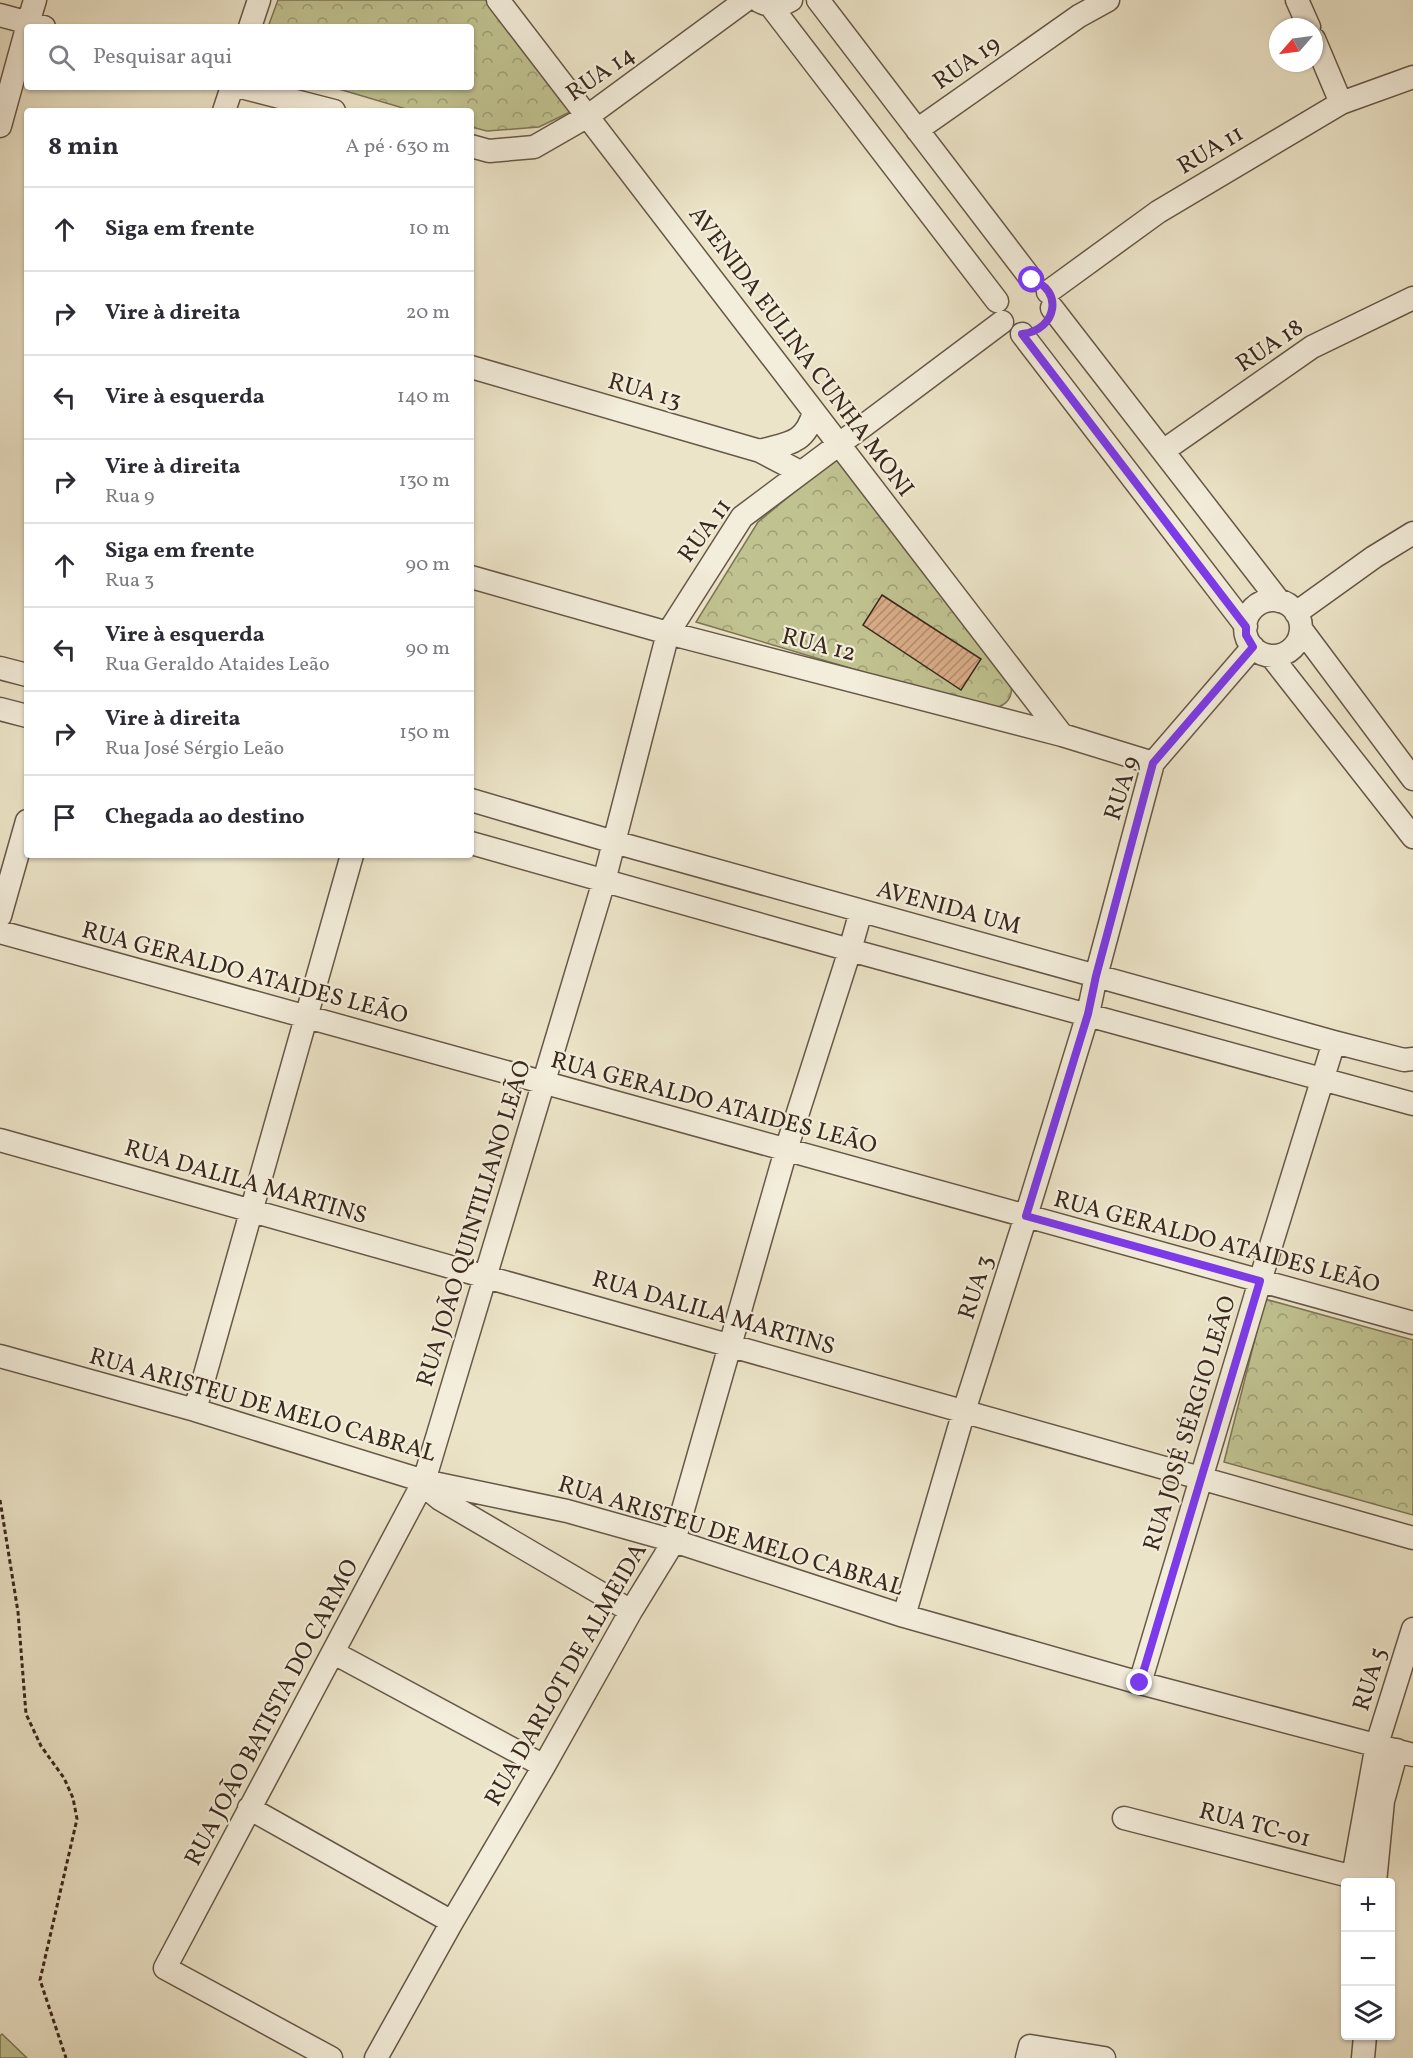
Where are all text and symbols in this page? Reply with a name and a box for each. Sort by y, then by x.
north arrow [1269,18,1323,72]
search box [24,24,474,90]
street label: RUA 19 [927,28,1008,99]
street label: RUA 14 [560,39,642,111]
icon: search [45,41,78,74]
text: Pesquisar aqui [93,42,232,73]
street label: RUA 11 [1171,118,1251,184]
text: 8 min [48,129,119,165]
text: A pé · 630 m [346,133,450,161]
street label: AVENIDA EULINA CUNHA MONI [680,200,921,505]
icon: ahead [48,213,81,246]
text: Siga em frente [105,214,255,245]
text: 10 m [409,215,450,243]
route start [1018,266,1044,292]
icon: right [48,297,81,330]
text: Vire à direita [105,298,241,329]
text: 20 m [406,299,450,327]
street label: RUA 18 [1230,312,1311,382]
street label: RUA 13 [604,365,685,419]
icon: left [48,381,81,414]
text: Vire à esquerda [105,382,265,413]
text: 140 m [397,383,450,411]
text: Vire à direita [105,452,241,483]
icon: right [48,465,81,498]
text: 130 m [399,467,450,495]
text: Rua 9 [105,483,154,511]
street label: RUA 11 [671,492,741,570]
text: Siga em frente [105,536,255,567]
icon: ahead [48,549,81,582]
text: 90 m [406,551,450,579]
text: Rua 3 [105,567,154,595]
text: Vire à esquerda [105,620,265,651]
street label: RUA 12 [778,620,859,672]
icon: left [48,633,81,666]
text: 90 m [406,635,450,663]
text: Rua Geraldo Ataides Leão [105,651,330,679]
text: Vire à direita [105,704,241,735]
icon: right [48,717,81,750]
text: 150 m [399,719,450,747]
text: Rua José Sérgio Leão [105,735,284,763]
street label: RUA 9 [1097,752,1149,825]
icon: arrive [48,801,81,834]
text: Chegada ao destino [105,802,305,833]
street label: AVENIDA UM [873,873,1024,944]
street label: RUA GERALDO ATAIDES LEÃO [78,914,411,1034]
street label: RUA GERALDO ATAIDES LEÃO [547,1044,880,1164]
street label: RUA JOÃO QUINTILIANO LEÃO [409,1056,541,1391]
street label: RUA DALILA MARTINS [120,1132,371,1234]
street label: RUA GERALDO ATAIDES LEÃO [1050,1183,1383,1303]
street label: RUA 3 [951,1251,1003,1324]
street label: RUA DALILA MARTINS [588,1263,839,1365]
street label: RUA JOSÉ SÉRGIO LEÃO [1136,1292,1246,1555]
street label: RUA ARISTEU DE MELO CABRAL [85,1340,440,1472]
street label: RUA ARISTEU DE MELO CABRAL [554,1468,907,1606]
street label: RUA DARLOT DE ALMEIDA [477,1537,656,1813]
street label: RUA JOÃO BATISTA DO CARMO [177,1554,368,1872]
street label: RUA 5 [1345,1644,1397,1716]
route end [1126,1669,1152,1695]
street label: RUA TC-01 [1195,1795,1314,1857]
map controls [1341,1878,1395,2040]
button: + [1341,1878,1395,1932]
button: − [1341,1932,1395,1986]
button: layers [1341,1986,1395,2040]

